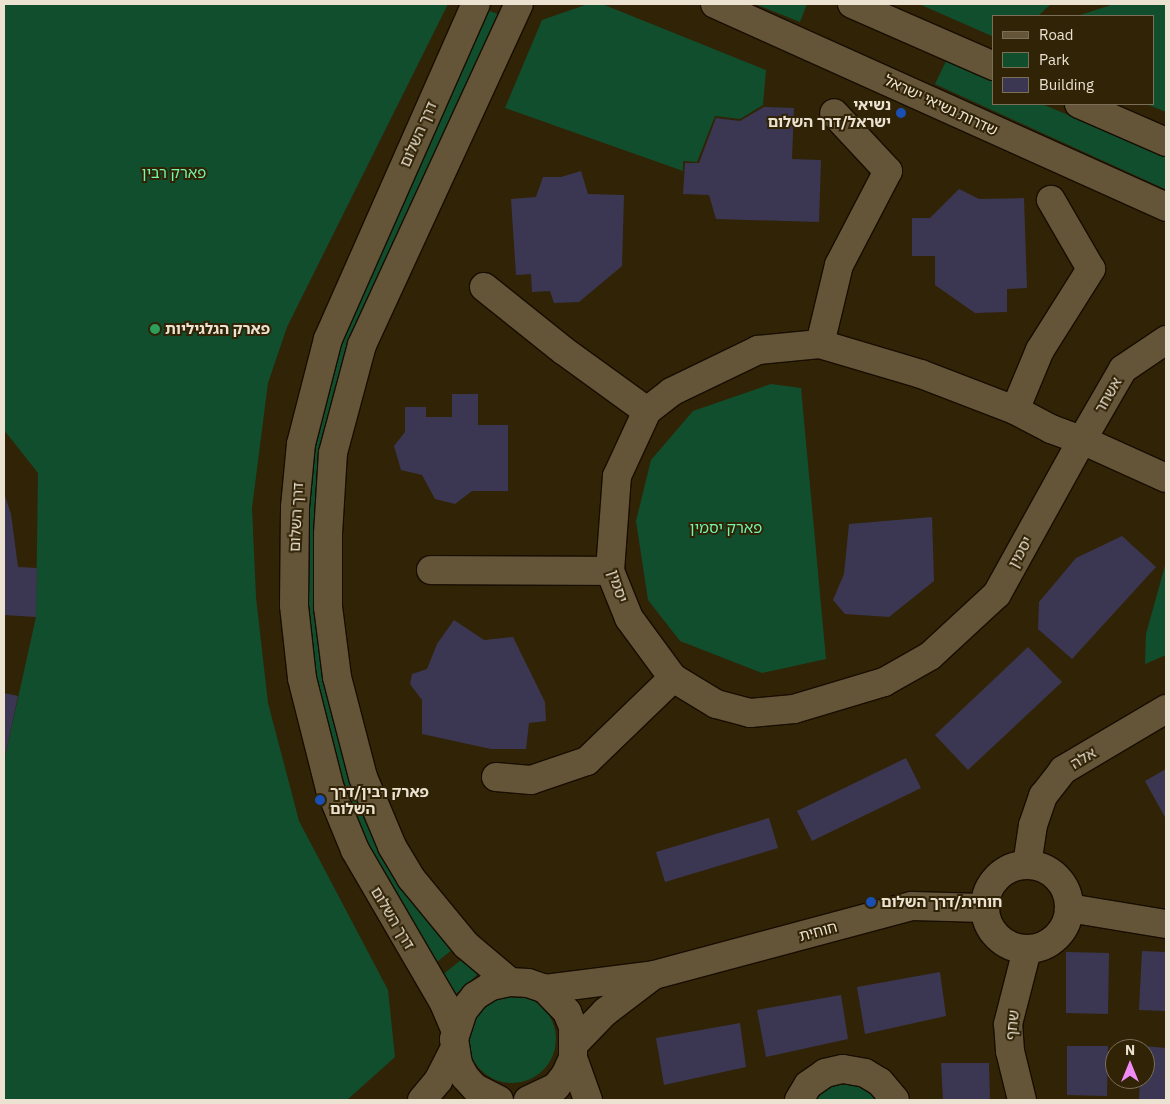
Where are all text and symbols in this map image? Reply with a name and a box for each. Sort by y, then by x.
legend [992,15,1155,105]
text: Road [1039,25,1074,44]
text: Park [1039,50,1069,69]
street label: שדרות נשיאי ישראל [881,71,1001,139]
text: Building [1039,75,1094,94]
place label: נשיאי ישראל/דרך השלום [768,95,891,130]
street label: דרך השלום [396,98,440,170]
marker: נשיאי ישראל/דרך השלום [895,107,907,119]
park label: פארק רבין [142,164,206,182]
place label: פארק הגלגיליות [165,320,270,338]
marker: פארק הגלגיליות [149,323,161,335]
street label: אשחר [1091,374,1125,416]
street label: דרך השלום [285,482,307,552]
park label: פארק יסמין [690,519,762,537]
street label: יסמין [1004,533,1036,571]
street label: יסמין [604,567,632,605]
street label: אלה [1067,743,1099,773]
place label: פארק רבין/דרך השלום [330,782,429,817]
marker: פארק רבין/דרך השלום [314,794,326,806]
street label: דרך השלום [367,883,419,953]
place label: חוחית/דרך השלום [881,893,1002,911]
marker: חוחית/דרך השלום [865,896,877,908]
street label: חוחית [797,917,839,945]
street label: שחף [1001,1009,1023,1041]
north arrow [1105,1039,1155,1089]
text: N [1125,1041,1135,1059]

